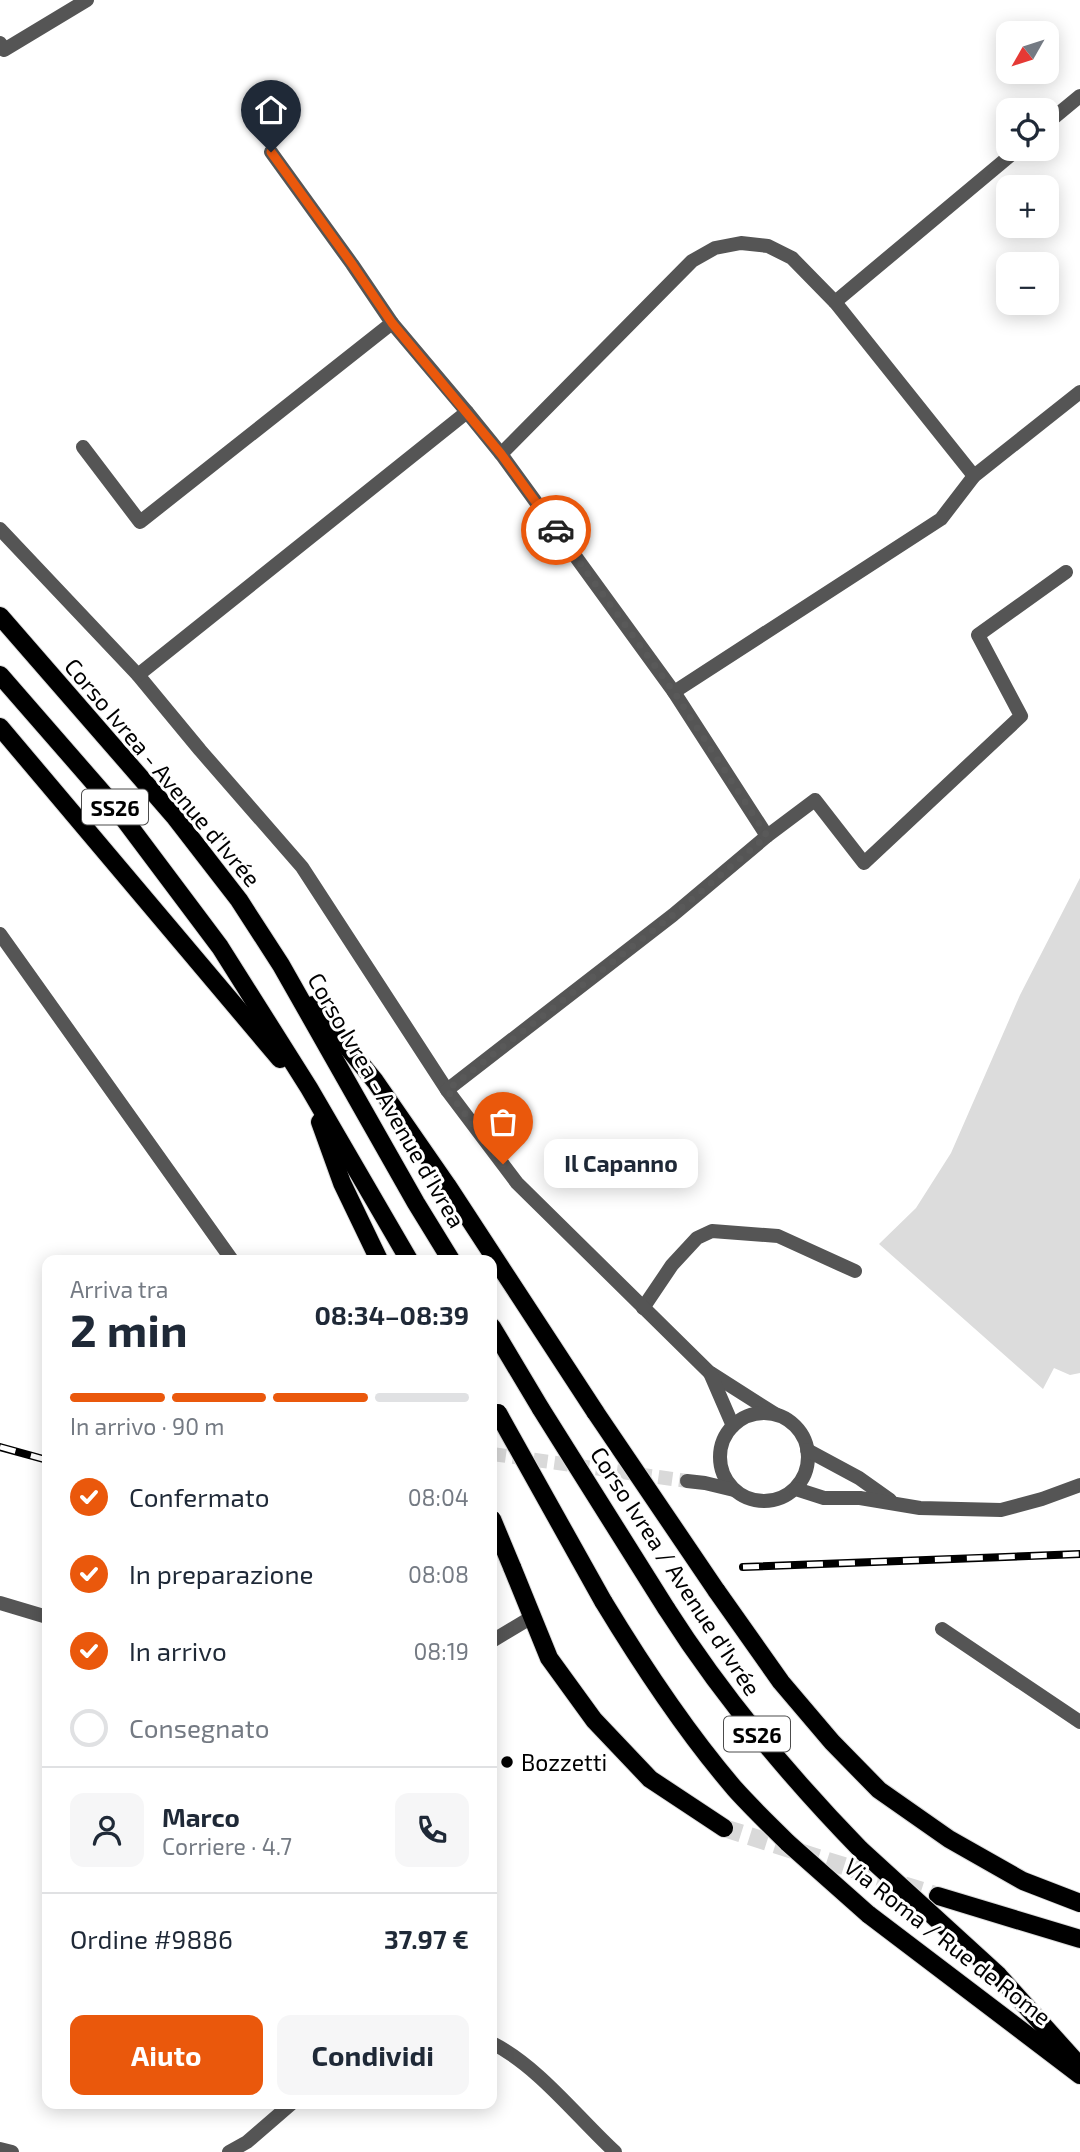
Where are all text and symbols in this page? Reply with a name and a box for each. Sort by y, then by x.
north arrow [996,21,1059,84]
map controls [996,21,1059,315]
pin [241,80,301,152]
icon: home [252,91,290,129]
button: locate [996,98,1059,161]
button: + [996,175,1059,238]
button: − [996,252,1059,315]
courier [521,495,591,565]
icon: car [537,511,575,549]
street label: Corso Ivrea - Avenue d'Ivrée [59,652,267,892]
road number: SS26 [82,790,148,824]
street label: Corso Ivrea - Avenue d'Ivrea [302,968,472,1232]
pin [473,1092,533,1164]
icon: bag [484,1103,522,1141]
callout: Il Capanno [545,1140,699,1188]
text: Il Capanno [564,1149,678,1177]
text: Arriva tra [70,1275,169,1303]
text: 08:34–08:39 [314,1299,469,1330]
text: 2 min [70,1301,188,1356]
text: In arrivo · 90 m [70,1412,224,1440]
street label: Corso Ivrea / Avenue d'Ivrée [585,1441,767,1701]
icon: check [70,1478,108,1516]
text: Confermato [129,1481,269,1512]
text: 08:04 [408,1483,469,1511]
icon: check [70,1555,108,1593]
text: In preparazione [129,1558,313,1589]
text: 08:08 [408,1560,469,1588]
icon: check [70,1632,108,1670]
text: In arrivo [129,1635,227,1666]
text: 08:19 [413,1637,469,1665]
text: Consegnato [129,1712,269,1743]
road number: SS26 [724,1716,790,1752]
place label: Bozzetti [521,1748,607,1776]
marker: Bozzetti [499,1754,515,1770]
button: person [70,1793,144,1867]
button: phone [395,1793,469,1867]
text: Marco [162,1801,240,1832]
text: Corriere · 4.7 [162,1832,292,1860]
street label: Via Roma / Rue de Rome [839,1852,1057,2030]
text: Ordine #9886 [70,1923,233,1954]
text: 37.97 € [384,1923,469,1954]
button: Aiuto [70,2015,263,2095]
button: Condividi [277,2015,469,2095]

